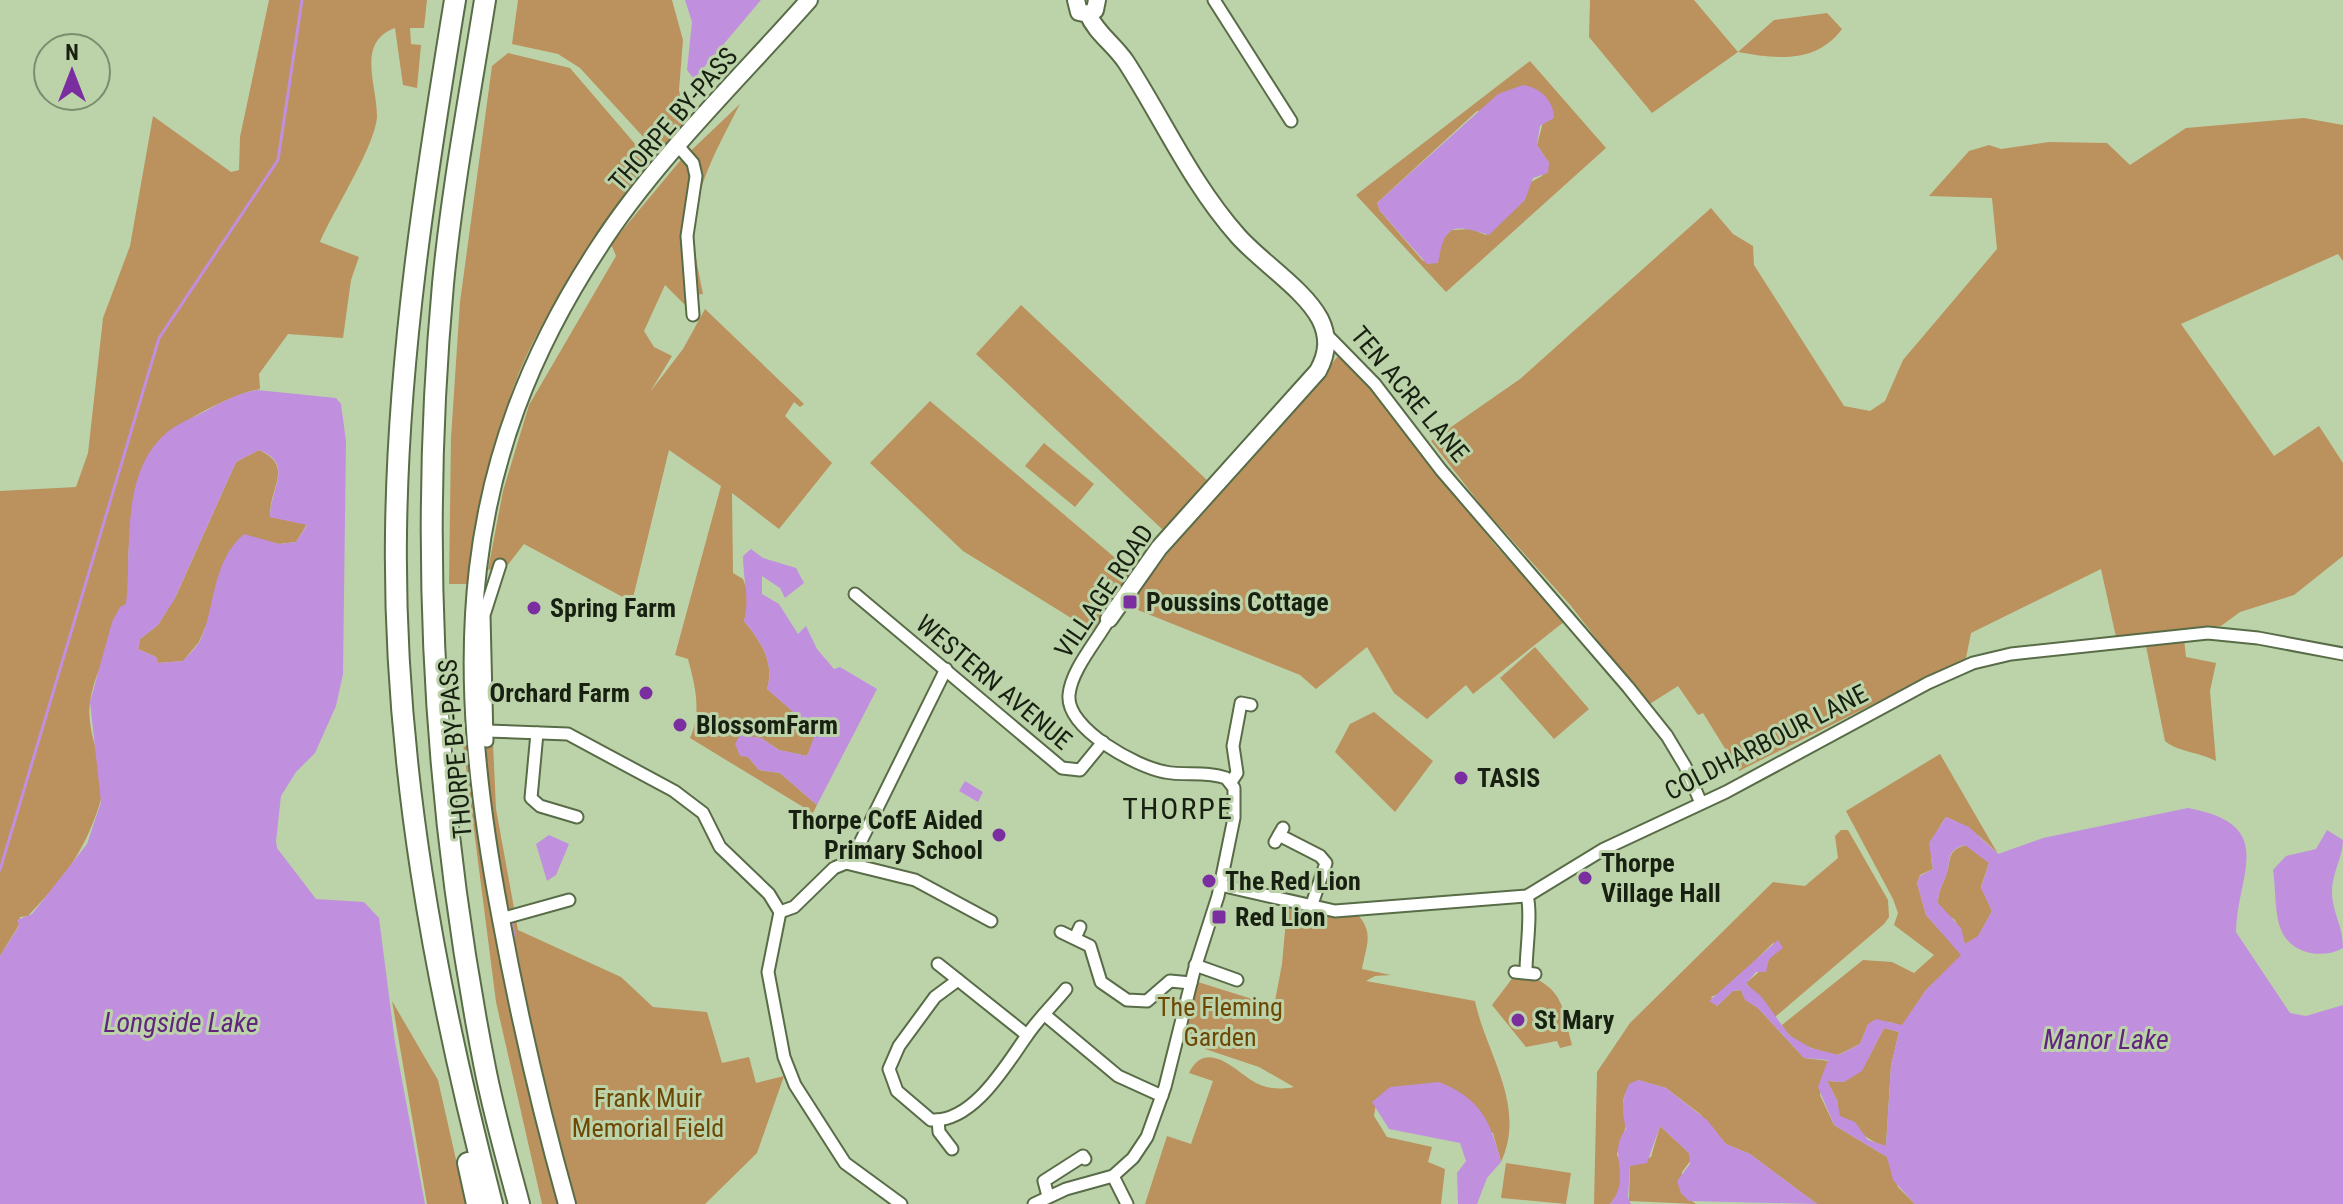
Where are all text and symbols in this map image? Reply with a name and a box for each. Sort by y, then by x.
north arrow [32,32,112,112]
text: N [65,40,79,65]
street label: THORPE BY-PASS [603,41,743,197]
street label: TEN ACRE LANE [1345,320,1475,468]
street label: VILLAGE ROAD [1048,519,1160,663]
place label: Poussins Cottage [1146,587,1329,617]
place label: Spring Farm [550,593,676,623]
marker: Poussins Cottage [1121,593,1139,611]
marker: Spring Farm [525,599,543,617]
street label: WESTERN AVENUE [910,608,1078,756]
street label: THORPE BY-PASS [432,658,478,840]
place label: Orchard Farm [490,678,630,708]
street label: COLDHARBOUR LANE [1660,678,1872,806]
marker: Orchard Farm [637,684,655,702]
place label: BlossomFarm [696,710,838,740]
marker: BlossomFarm [671,716,689,734]
place label: TASIS [1477,763,1540,793]
marker: TASIS [1452,769,1470,787]
district label: THORPE [1122,791,1234,826]
place label: Thorpe CofE Aided Primary School [788,805,983,865]
marker: Thorpe CofE Aided Primary School [990,826,1008,844]
place label: Thorpe Village Hall [1601,848,1721,908]
place label: The Red Lion [1225,866,1361,896]
marker: Thorpe Village Hall [1576,869,1594,887]
marker: The Red Lion [1200,872,1218,890]
place label: Red Lion [1235,902,1325,932]
marker: Red Lion [1210,908,1228,926]
park label: The Fleming Garden [1157,992,1283,1052]
place label: St Mary [1534,1005,1615,1035]
water label: Longside Lake [104,1006,258,1039]
marker: St Mary [1509,1011,1527,1029]
water label: Manor Lake [2043,1023,2169,1056]
park label: Frank Muir Memorial Field [572,1083,724,1143]

